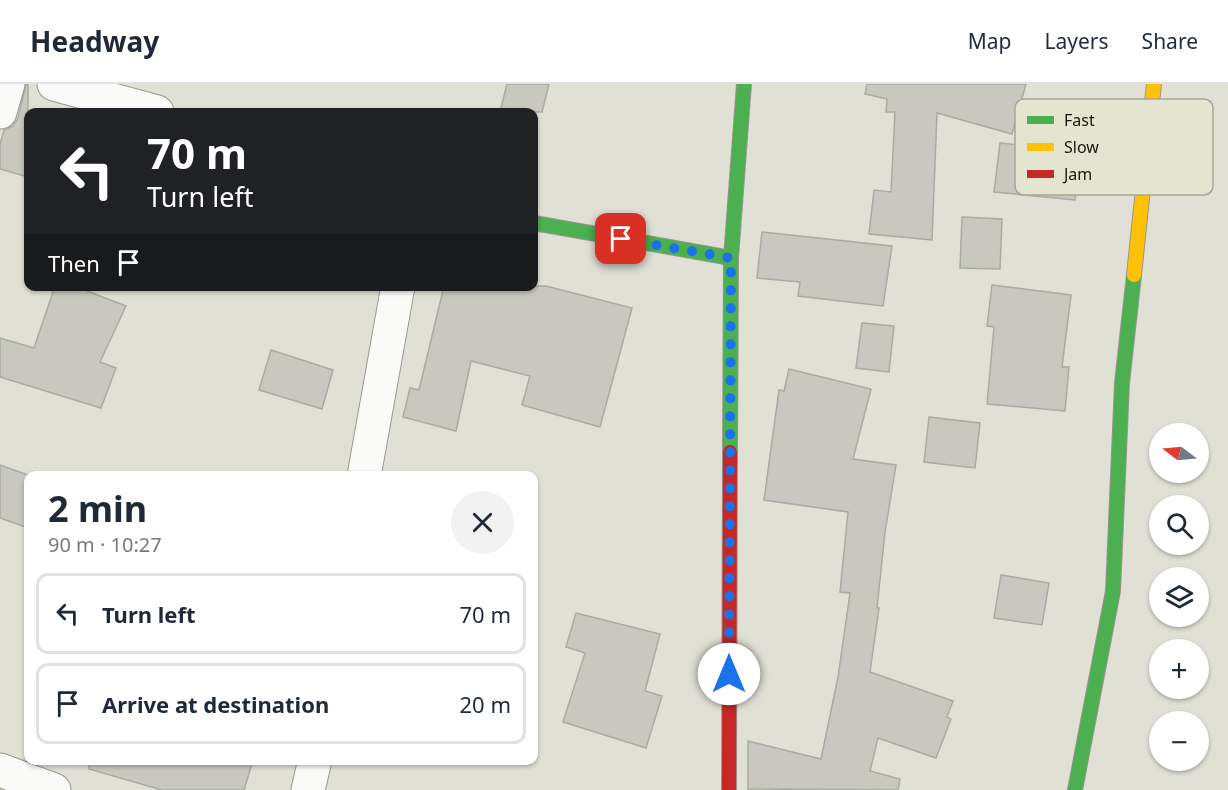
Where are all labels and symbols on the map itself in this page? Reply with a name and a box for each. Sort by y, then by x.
legend [1015,99,1213,195]
text: Fast [1064,109,1095,131]
text: Slow [1064,136,1099,158]
text: Jam [1062,163,1092,185]
pin [595,213,646,264]
north arrow [1149,423,1209,483]
position arrow [697,642,761,706]

